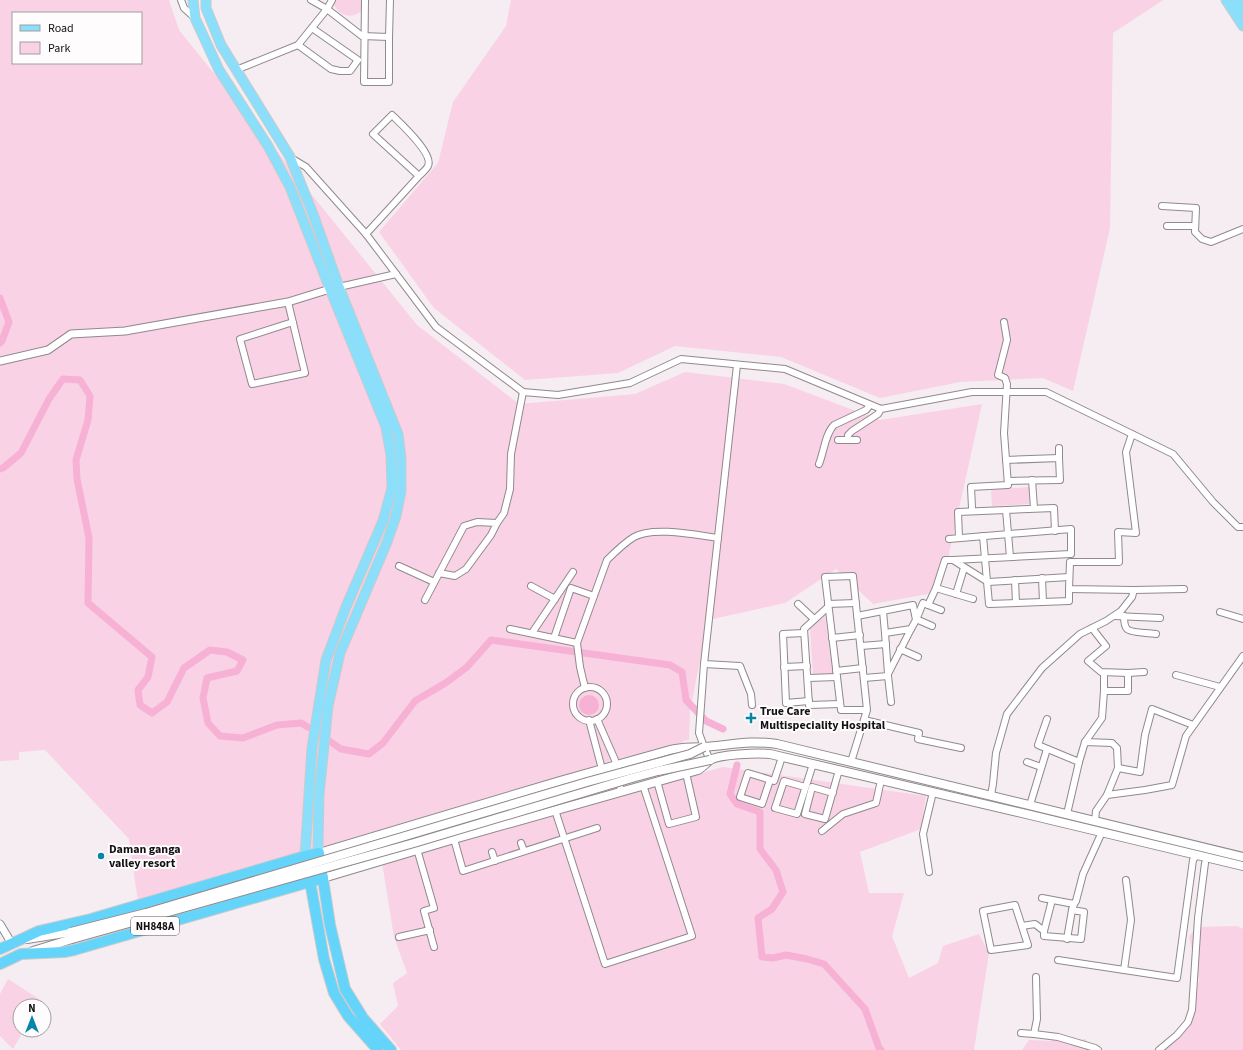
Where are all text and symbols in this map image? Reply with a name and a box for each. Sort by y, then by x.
legend [12,12,142,64]
text: Road [48,20,74,37]
text: Park [48,40,70,57]
place label: True Care Multispeciality Hospital [760,703,886,734]
marker: True Care Multispeciality Hospital [745,712,757,724]
place label: Daman ganga valley resort [109,841,181,872]
marker: Daman ganga valley resort [96,851,106,861]
road number: NH848A [131,917,179,935]
north arrow [12,998,52,1038]
text: N [28,1001,36,1016]

